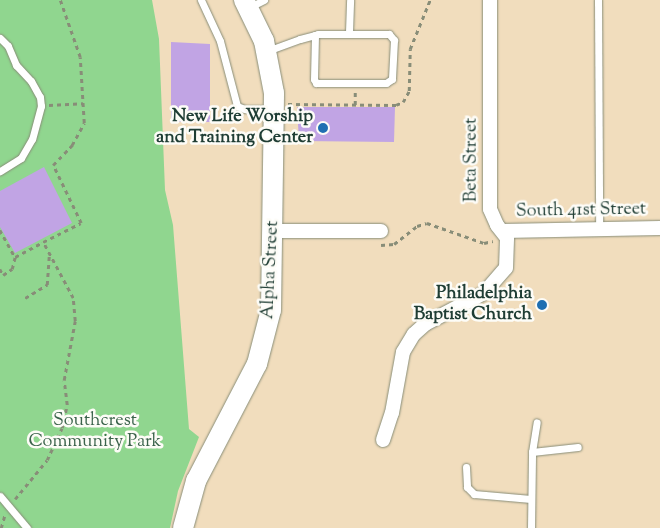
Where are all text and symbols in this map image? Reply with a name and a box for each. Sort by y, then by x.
place label: New Life Worship and Training Center [156,107,313,150]
street label: Beta Street [461,118,483,202]
marker: New Life Worship and Training Center [317,122,329,134]
street label: South 41st Street [516,199,646,223]
street label: Alpha Street [258,220,284,320]
place label: Philadelphia Baptist Church [414,284,532,326]
marker: Philadelphia Baptist Church [536,299,548,311]
park label: Southcrest Community Park [29,411,161,454]

